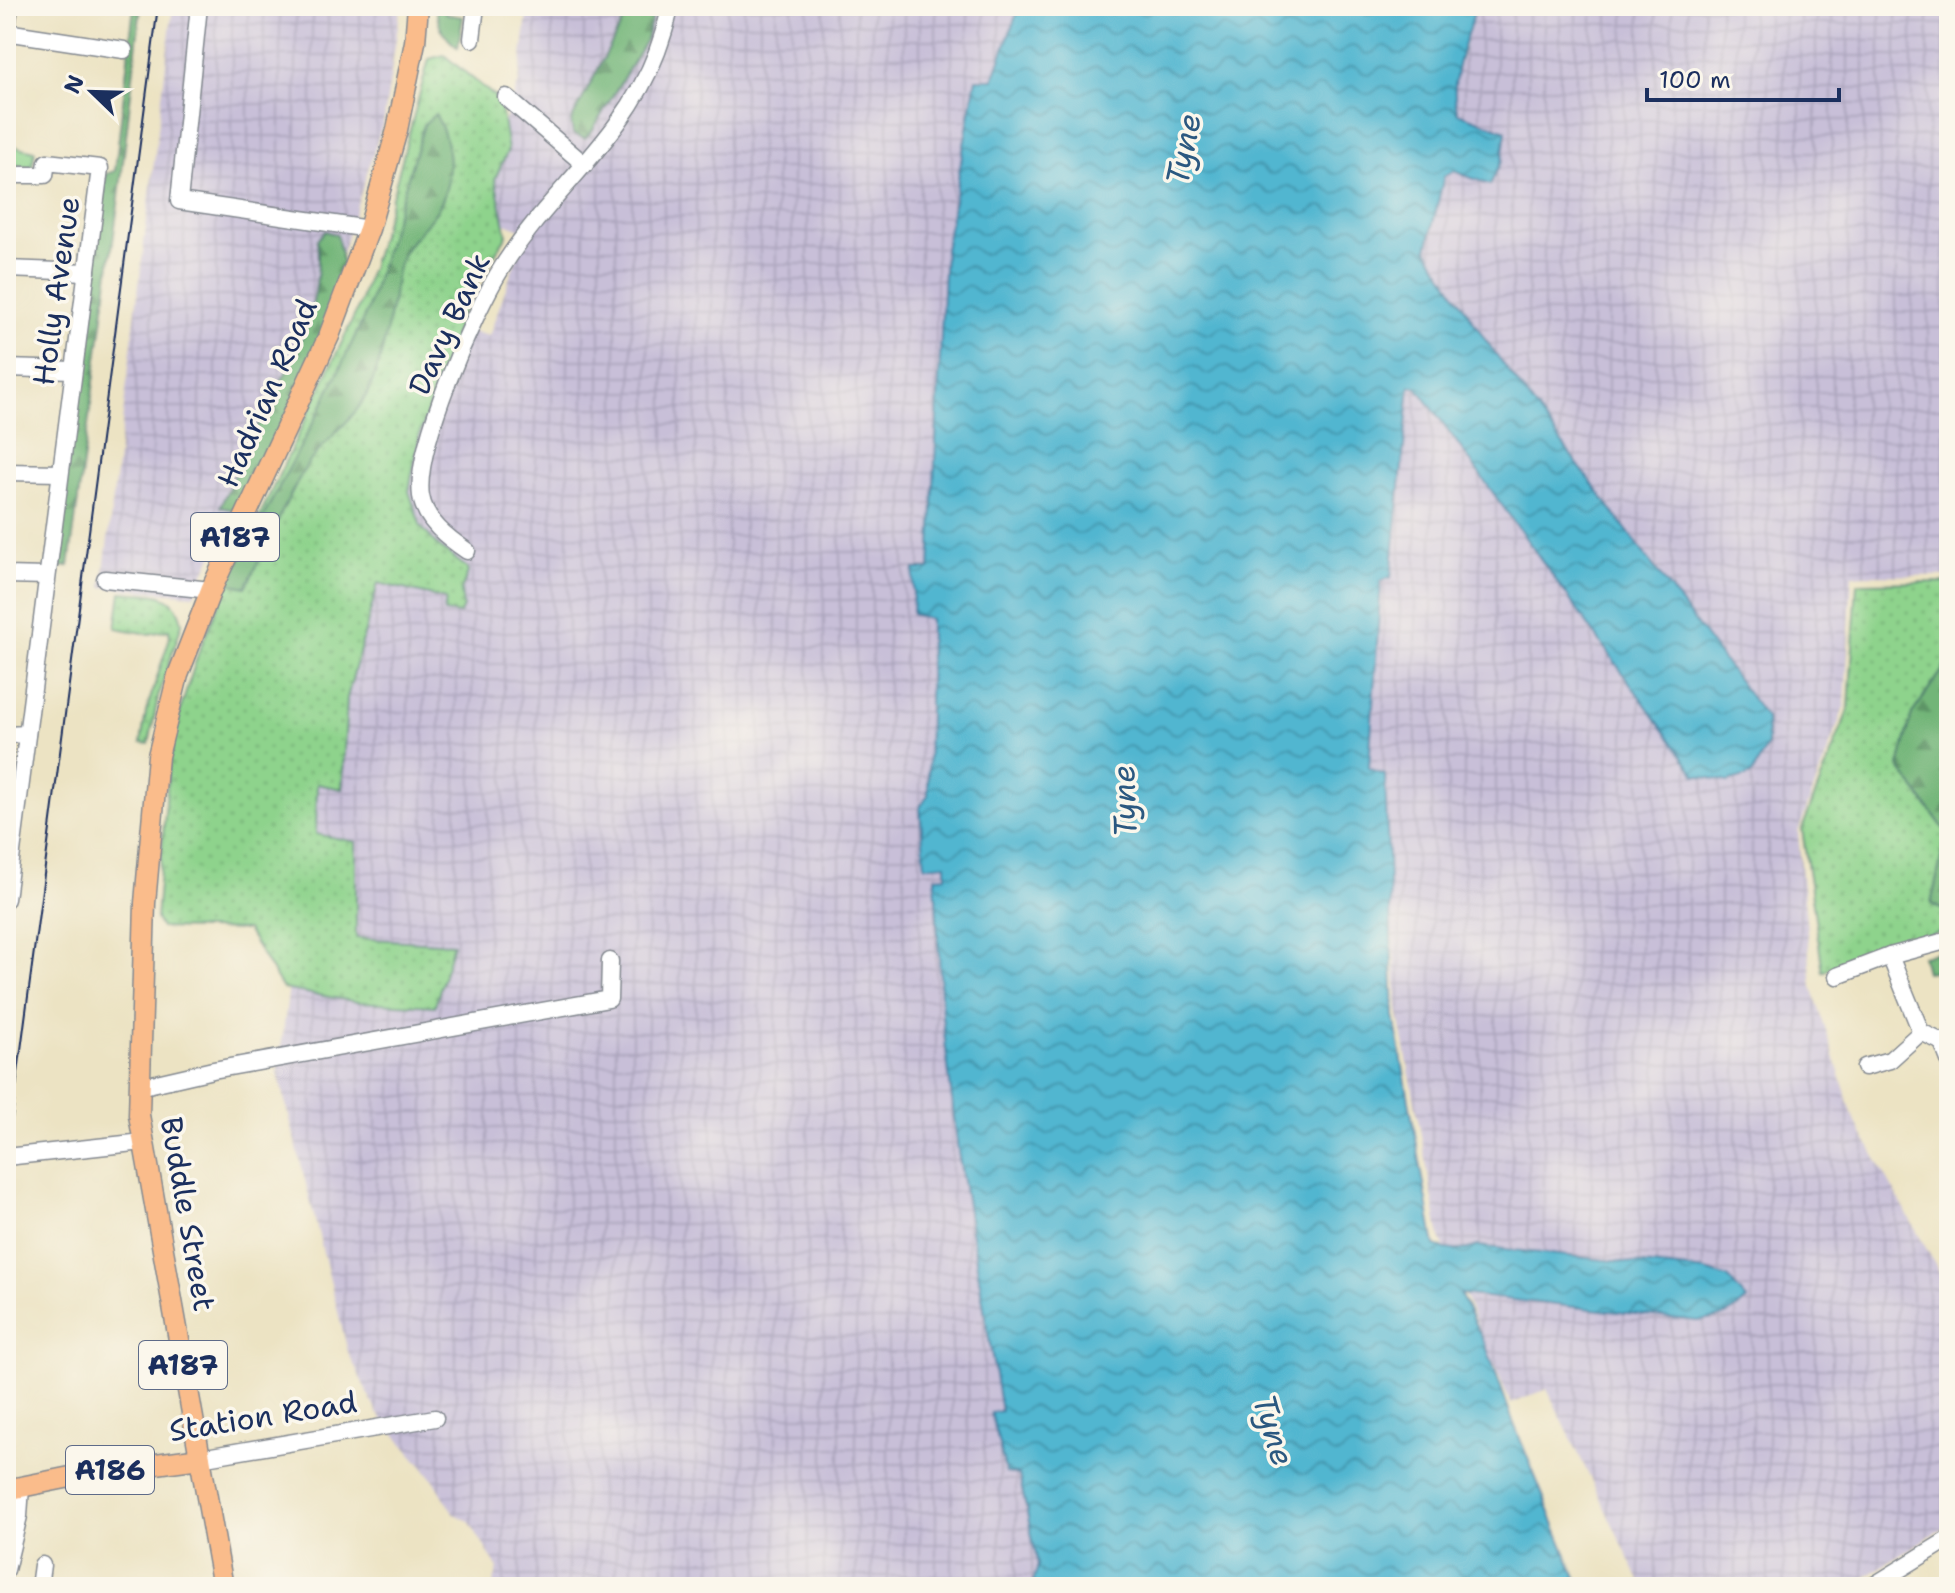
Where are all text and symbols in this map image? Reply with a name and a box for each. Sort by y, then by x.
north arrow [52,52,132,132]
scale bar [1647,52,1839,102]
text: 100 m [1659,64,1731,96]
text: N [57,71,91,98]
water label: Tyne [1155,109,1211,189]
street label: Holly Avenue [22,194,90,388]
street label: Davy Bank [398,246,500,402]
street label: Hadrian Road [207,292,327,494]
road number: A187 [191,513,279,561]
water label: Tyne [1101,764,1147,838]
street label: Buddle Street [151,1114,225,1314]
road number: A187 [139,1341,227,1389]
street label: Station Road [166,1381,360,1451]
water label: Tyne [1243,1389,1305,1471]
road number: A186 [66,1446,154,1494]

